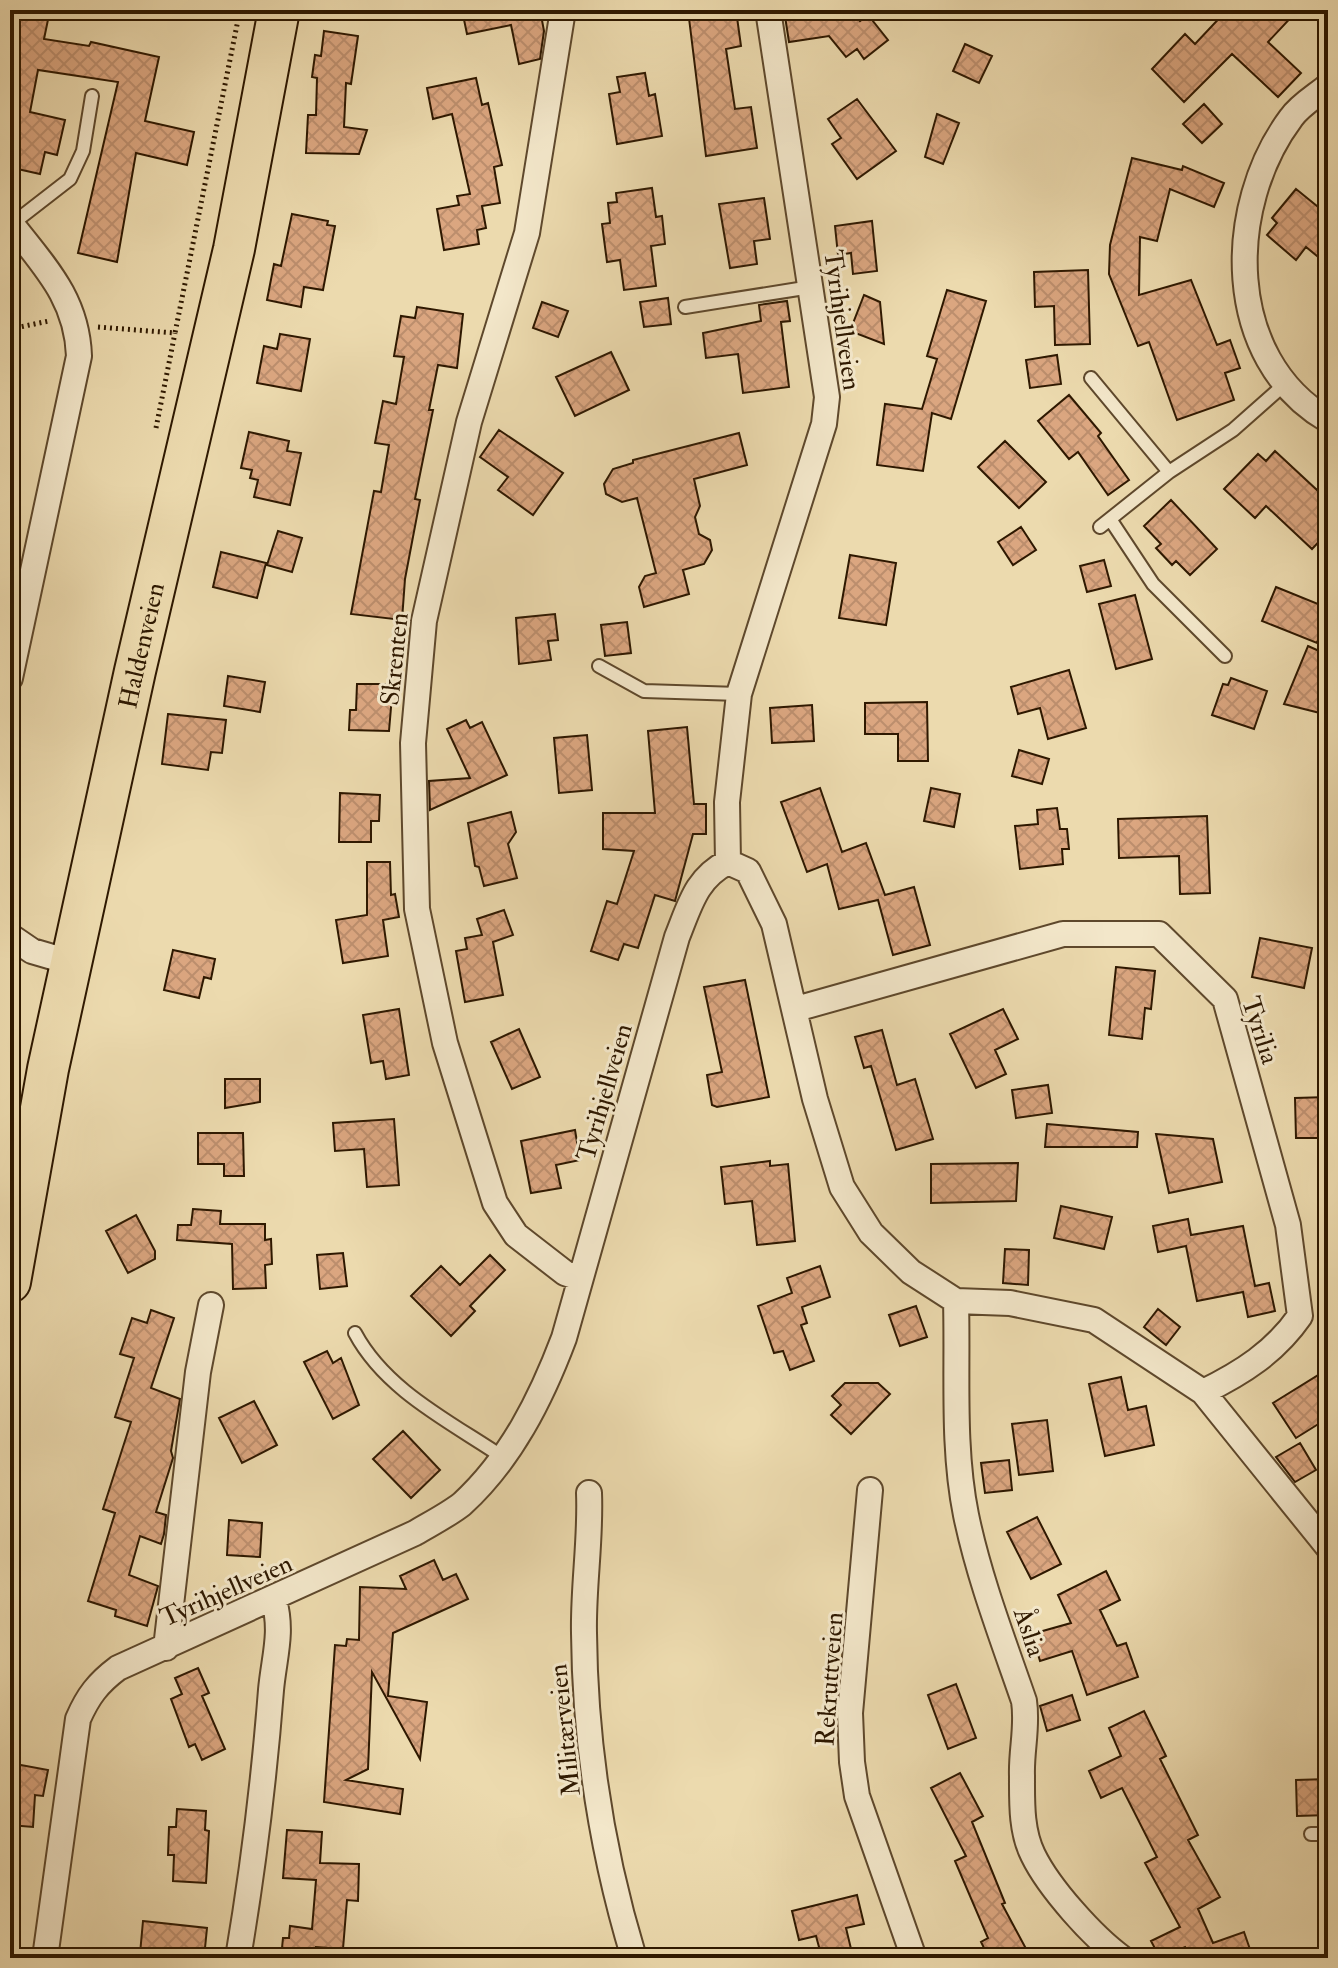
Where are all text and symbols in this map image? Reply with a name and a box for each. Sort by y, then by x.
street label: Tyrihjellveien [816,248,868,392]
street label: Haldenveien [112,580,172,712]
street label: Skrenten [374,611,416,707]
street label: Tyrilia [1234,992,1286,1068]
street label: Tyrihjellveien [570,1020,640,1165]
street label: Tyrihjellveien [155,1548,298,1634]
street label: Åslia [1006,1602,1054,1661]
street label: Rekruttveien [809,1611,851,1747]
street label: Militærveien [542,1662,588,1797]

